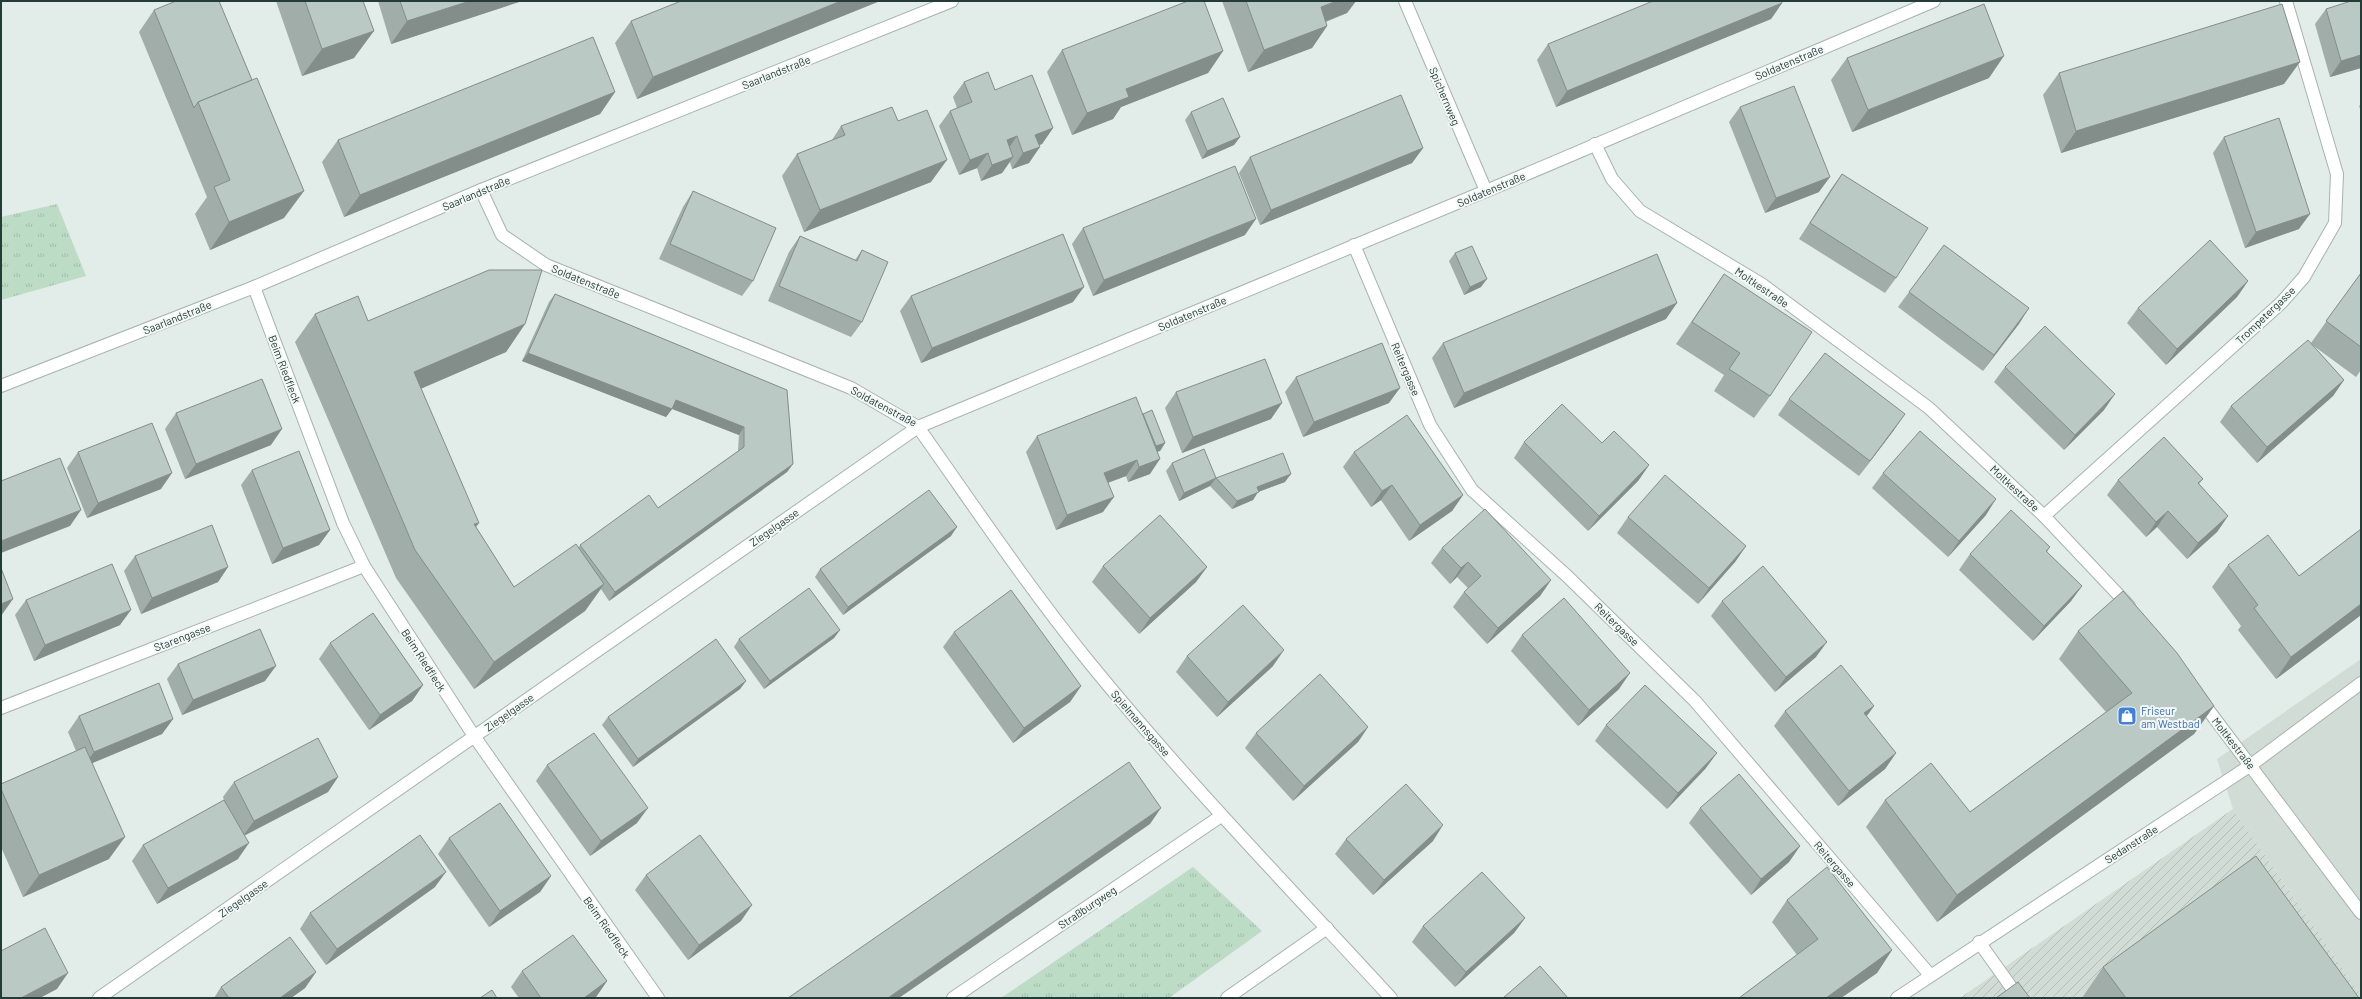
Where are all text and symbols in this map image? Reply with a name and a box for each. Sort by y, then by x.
street label: Soldatenstraße [1753,42,1825,82]
street label: Saarlandstraße [740,52,812,92]
street label: Spichernweg [1427,65,1463,127]
street label: Soldatenstraße [1455,169,1527,209]
street label: Saarlandstraße [440,173,512,213]
street label: Soldatenstraße [550,261,622,301]
street label: Moltkestraße [1733,264,1792,310]
street label: Trompetergasse [2232,283,2298,347]
street label: Soldatenstraße [1156,293,1228,333]
street label: Saarlandstraße [141,297,213,337]
street label: Beim Riedfleck [266,333,304,405]
street label: Reitergasse [1389,340,1423,398]
street label: Soldatenstraße [849,383,919,429]
street label: Moltkestraße [1988,462,2042,514]
street label: Ziegelgasse [747,505,801,549]
street label: Reitergasse [1592,600,1642,648]
street label: Starengasse [152,620,212,654]
street label: Beim Riedfleck [399,626,449,694]
street label: Spielmannsgasse [1109,687,1173,759]
street label: Ziegelgasse [482,690,536,734]
place label: Friseur am Westbad [2141,704,2200,730]
shop icon: Friseur am Westbad [2116,705,2138,727]
street label: Moltkestraße [2210,714,2258,772]
street label: Sedanstraße [2102,822,2160,866]
street label: Reitergasse [1811,838,1859,890]
street label: Ziegelgasse [216,876,270,920]
street label: Straßburgweg [1055,883,1119,931]
street label: Beim Riedfleck [581,894,633,961]

